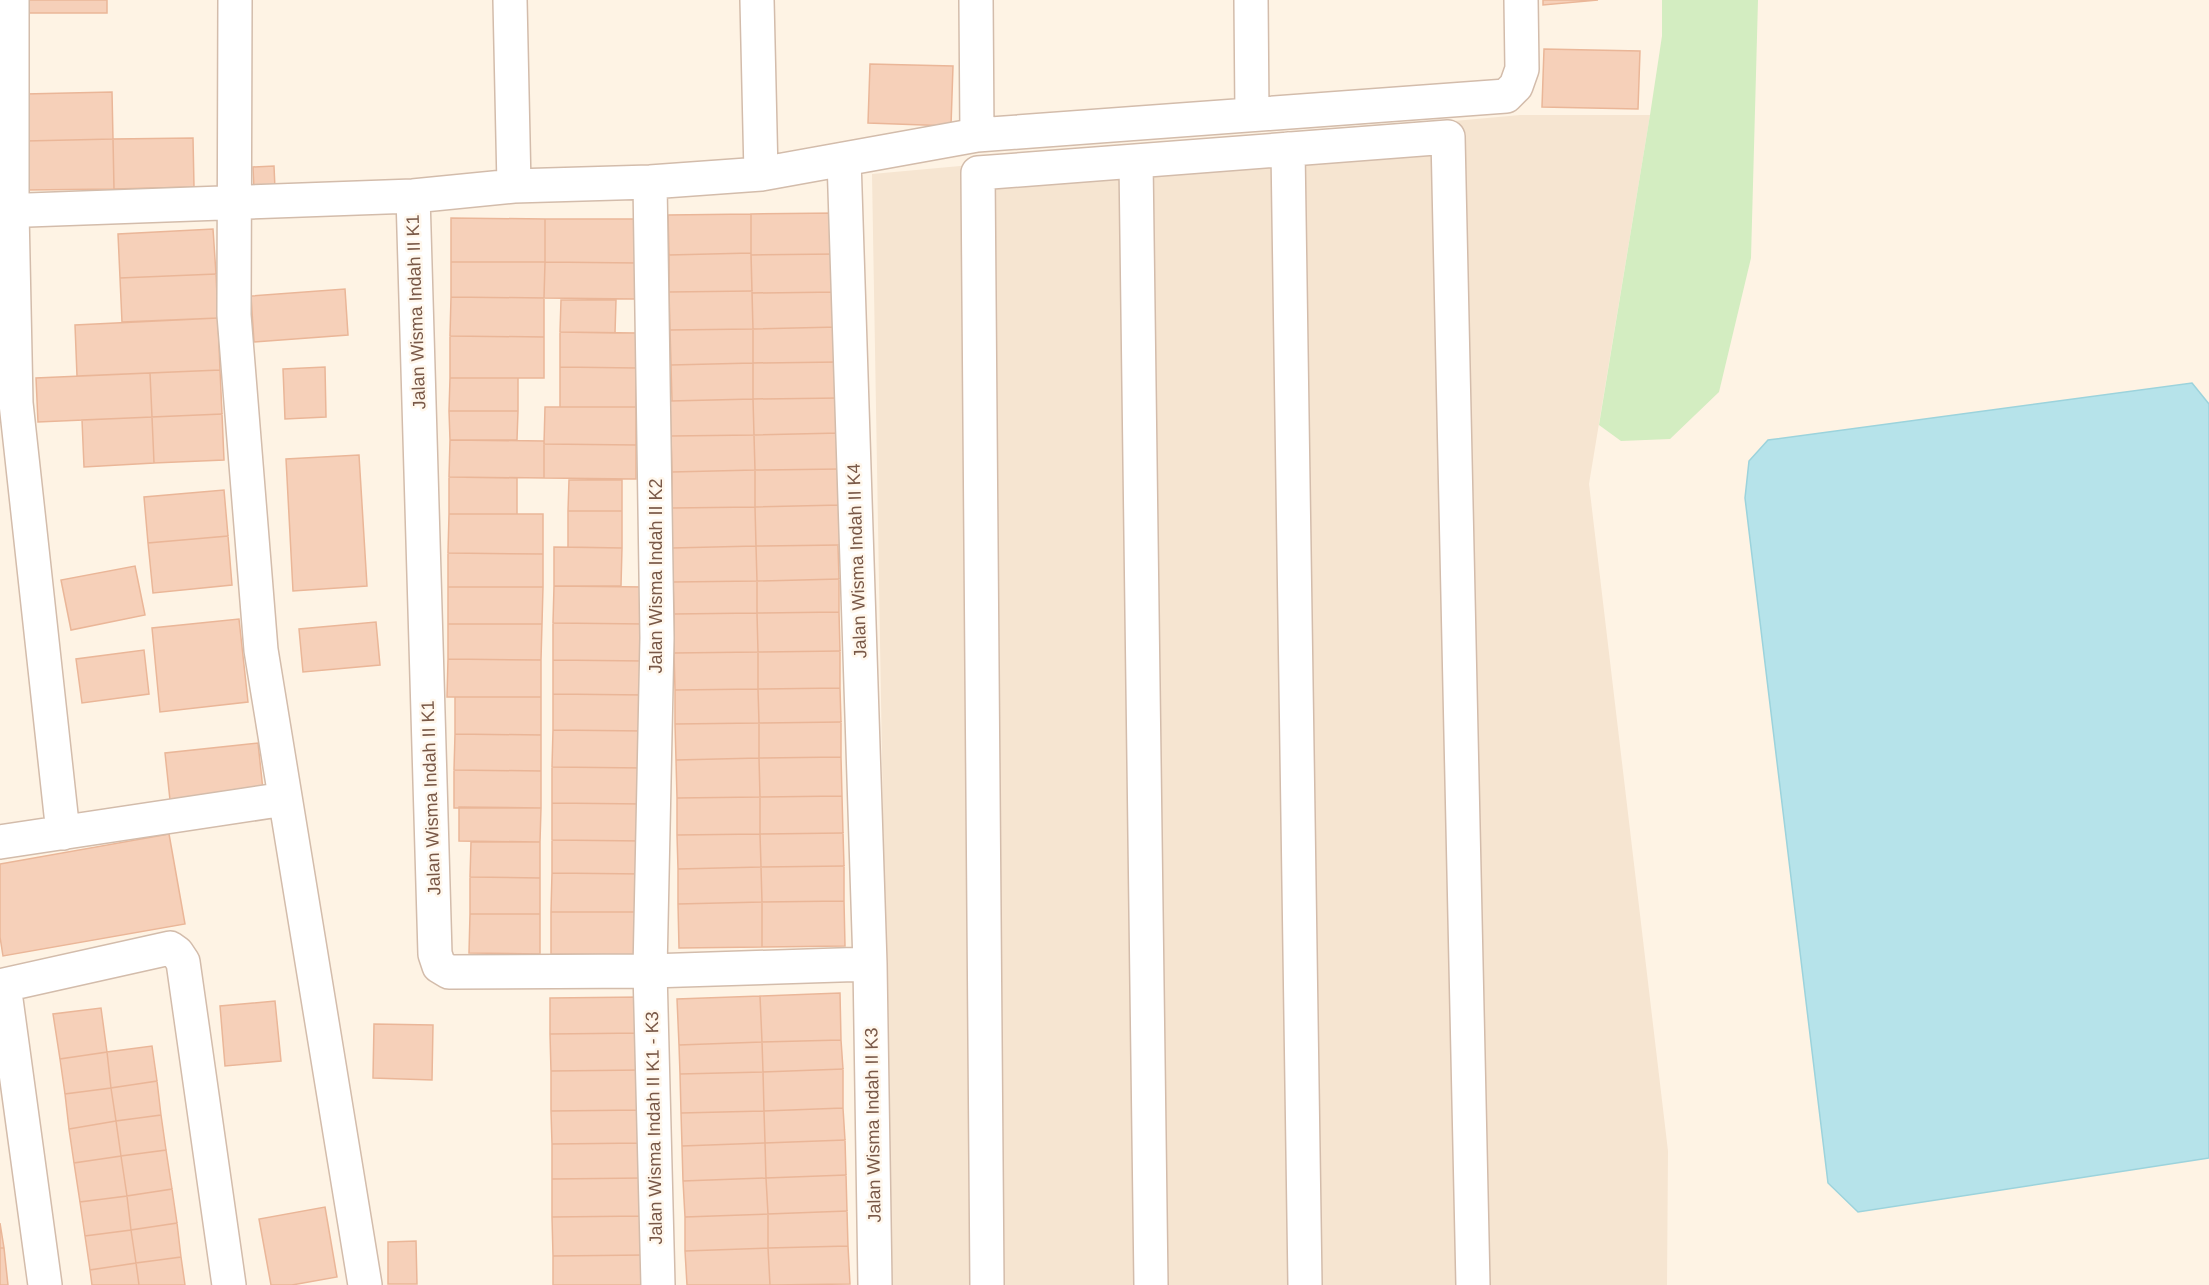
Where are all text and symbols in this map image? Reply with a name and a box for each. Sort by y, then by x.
street label: Jalan Wisma Indah II K1 [403,214,429,410]
street label: Jalan Wisma Indah II K4 [844,463,870,659]
street label: Jalan Wisma Indah II K2 [646,478,666,674]
street label: Jalan Wisma Indah II K1 [418,700,444,896]
street label: Jalan Wisma Indah II K1 - K3 [642,1011,666,1245]
street label: Jalan Wisma Indah II K3 [861,1027,885,1223]

